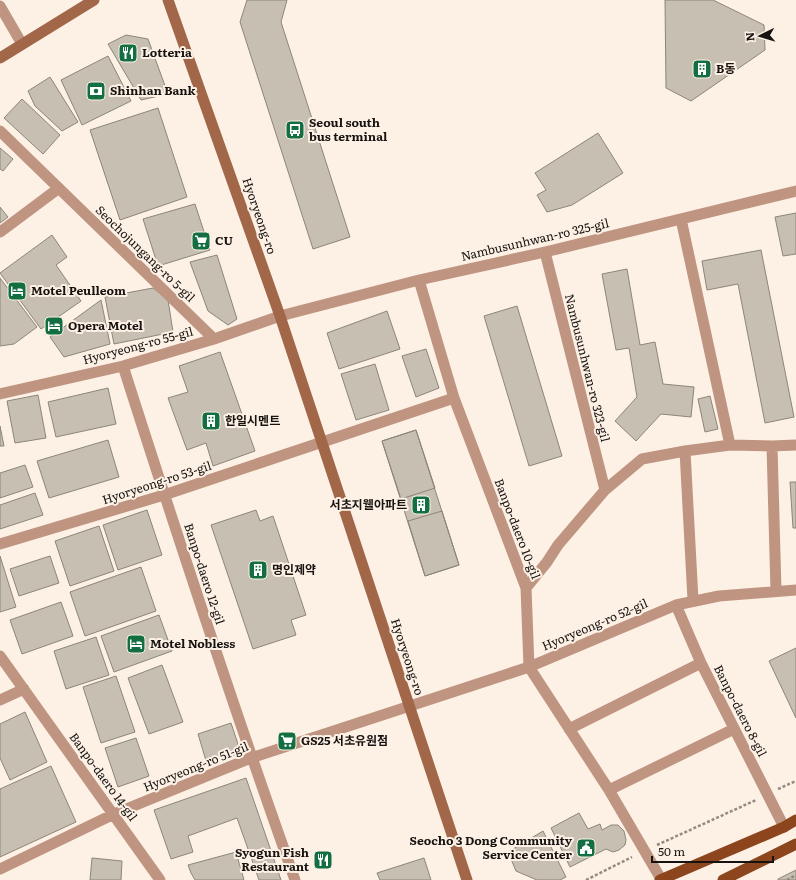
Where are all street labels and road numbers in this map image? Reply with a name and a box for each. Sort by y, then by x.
street label: Hyoryeong-ro [238,175,281,256]
street label: Seochojungang-ro 5-gil [92,201,200,306]
street label: Nambusunhwan-ro 325-gil [459,213,611,265]
street label: Nambusunhwan-ro 323-gil [561,292,615,444]
street label: Hyoryeong-ro 55-gil [81,322,195,368]
street label: Hyoryeong-ro 53-gil [100,456,214,508]
street label: Banpo-daero 10-gil [490,476,545,582]
street label: Banpo-daero 12-gil [180,521,230,627]
street label: Hyoryeong-ro 52-gil [539,594,650,655]
street label: Hyoryeong-ro [387,616,429,698]
street label: Banpo-daero 8-gil [710,661,772,760]
street label: Banpo-daero 14-gil [65,728,142,824]
street label: Hyoryeong-ro 51-gil [140,737,251,795]

